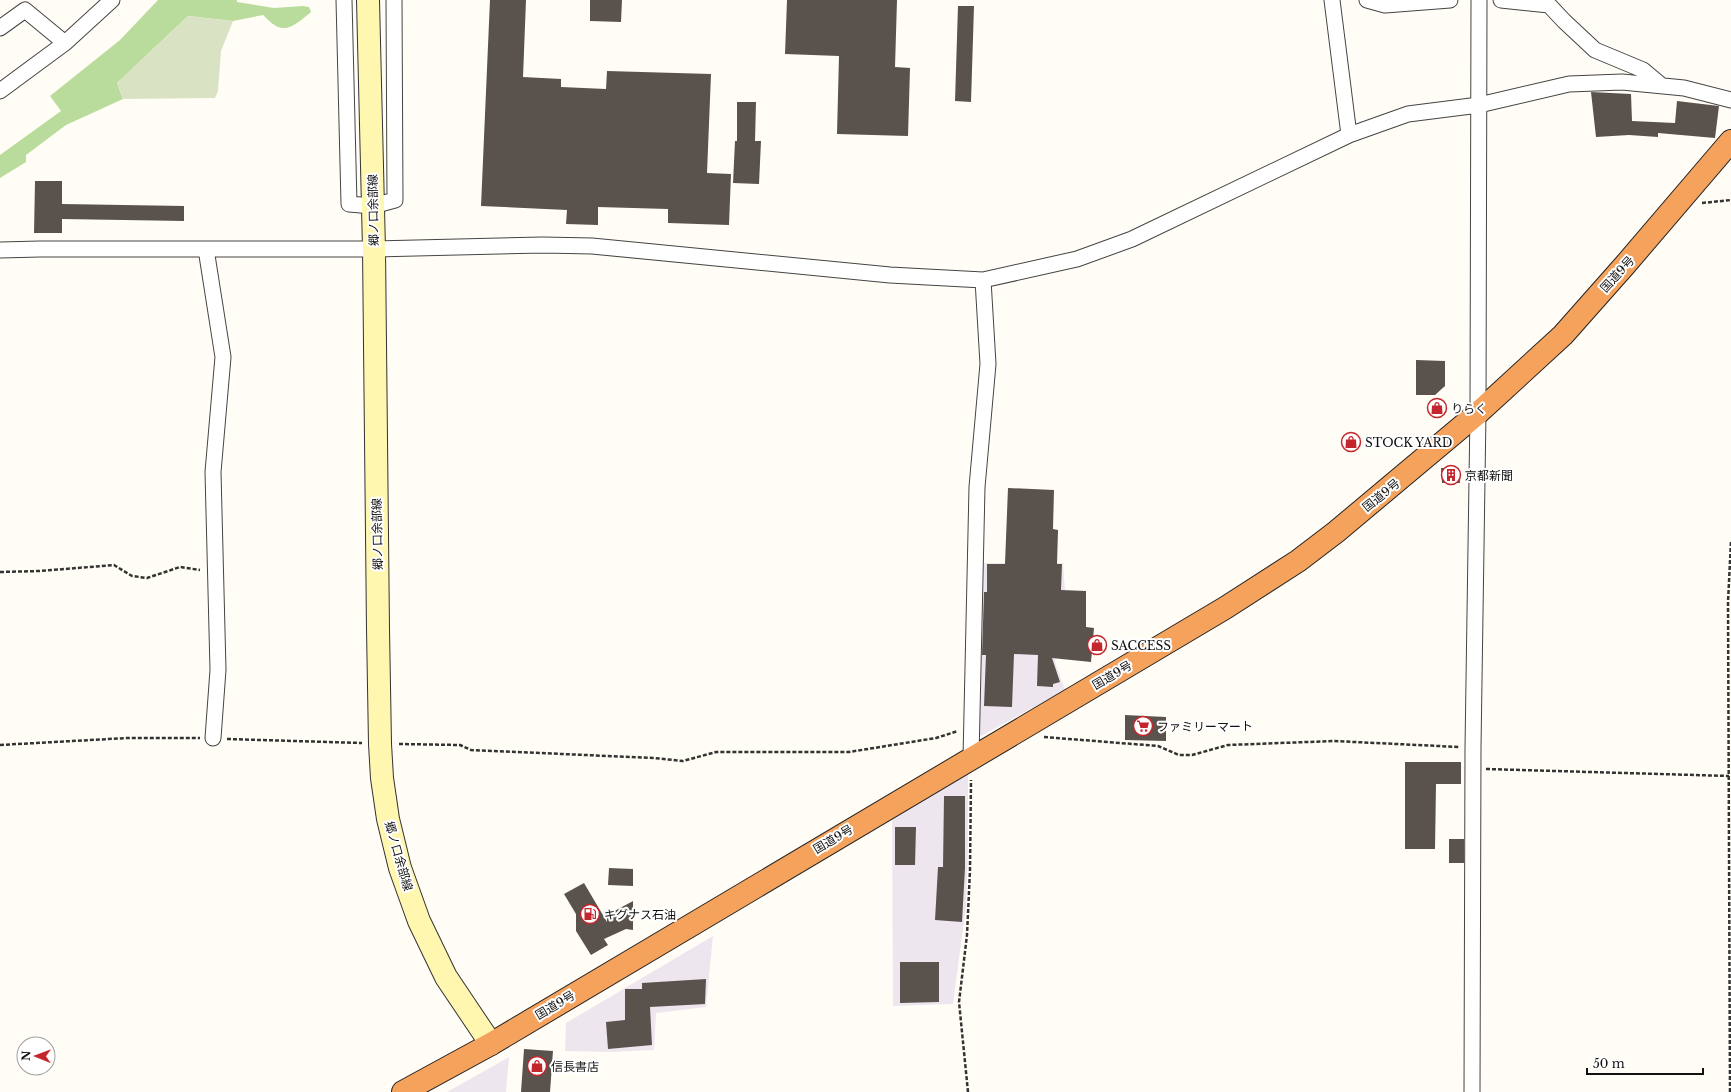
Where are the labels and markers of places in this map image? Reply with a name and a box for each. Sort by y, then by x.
shop icon: りらく [1426,397,1448,419]
place label: りらく [1451,401,1487,416]
shop icon: STOCK YARD [1340,431,1362,453]
place label: STOCK YARD [1365,435,1452,450]
building icon: 京都新聞 [1440,464,1462,486]
place label: 京都新聞 [1465,468,1513,483]
shop icon: SACCESS [1086,634,1108,656]
place label: SACCESS [1111,638,1171,653]
supermarket icon: ファミリーマート [1132,715,1154,737]
place label: ファミリーマート [1157,719,1253,734]
fuel station icon: キグナス石油 [579,903,601,925]
place label: キグナス石油 [604,907,676,922]
shop icon: 信長書店 [526,1055,548,1077]
place label: 信長書店 [551,1059,599,1074]

